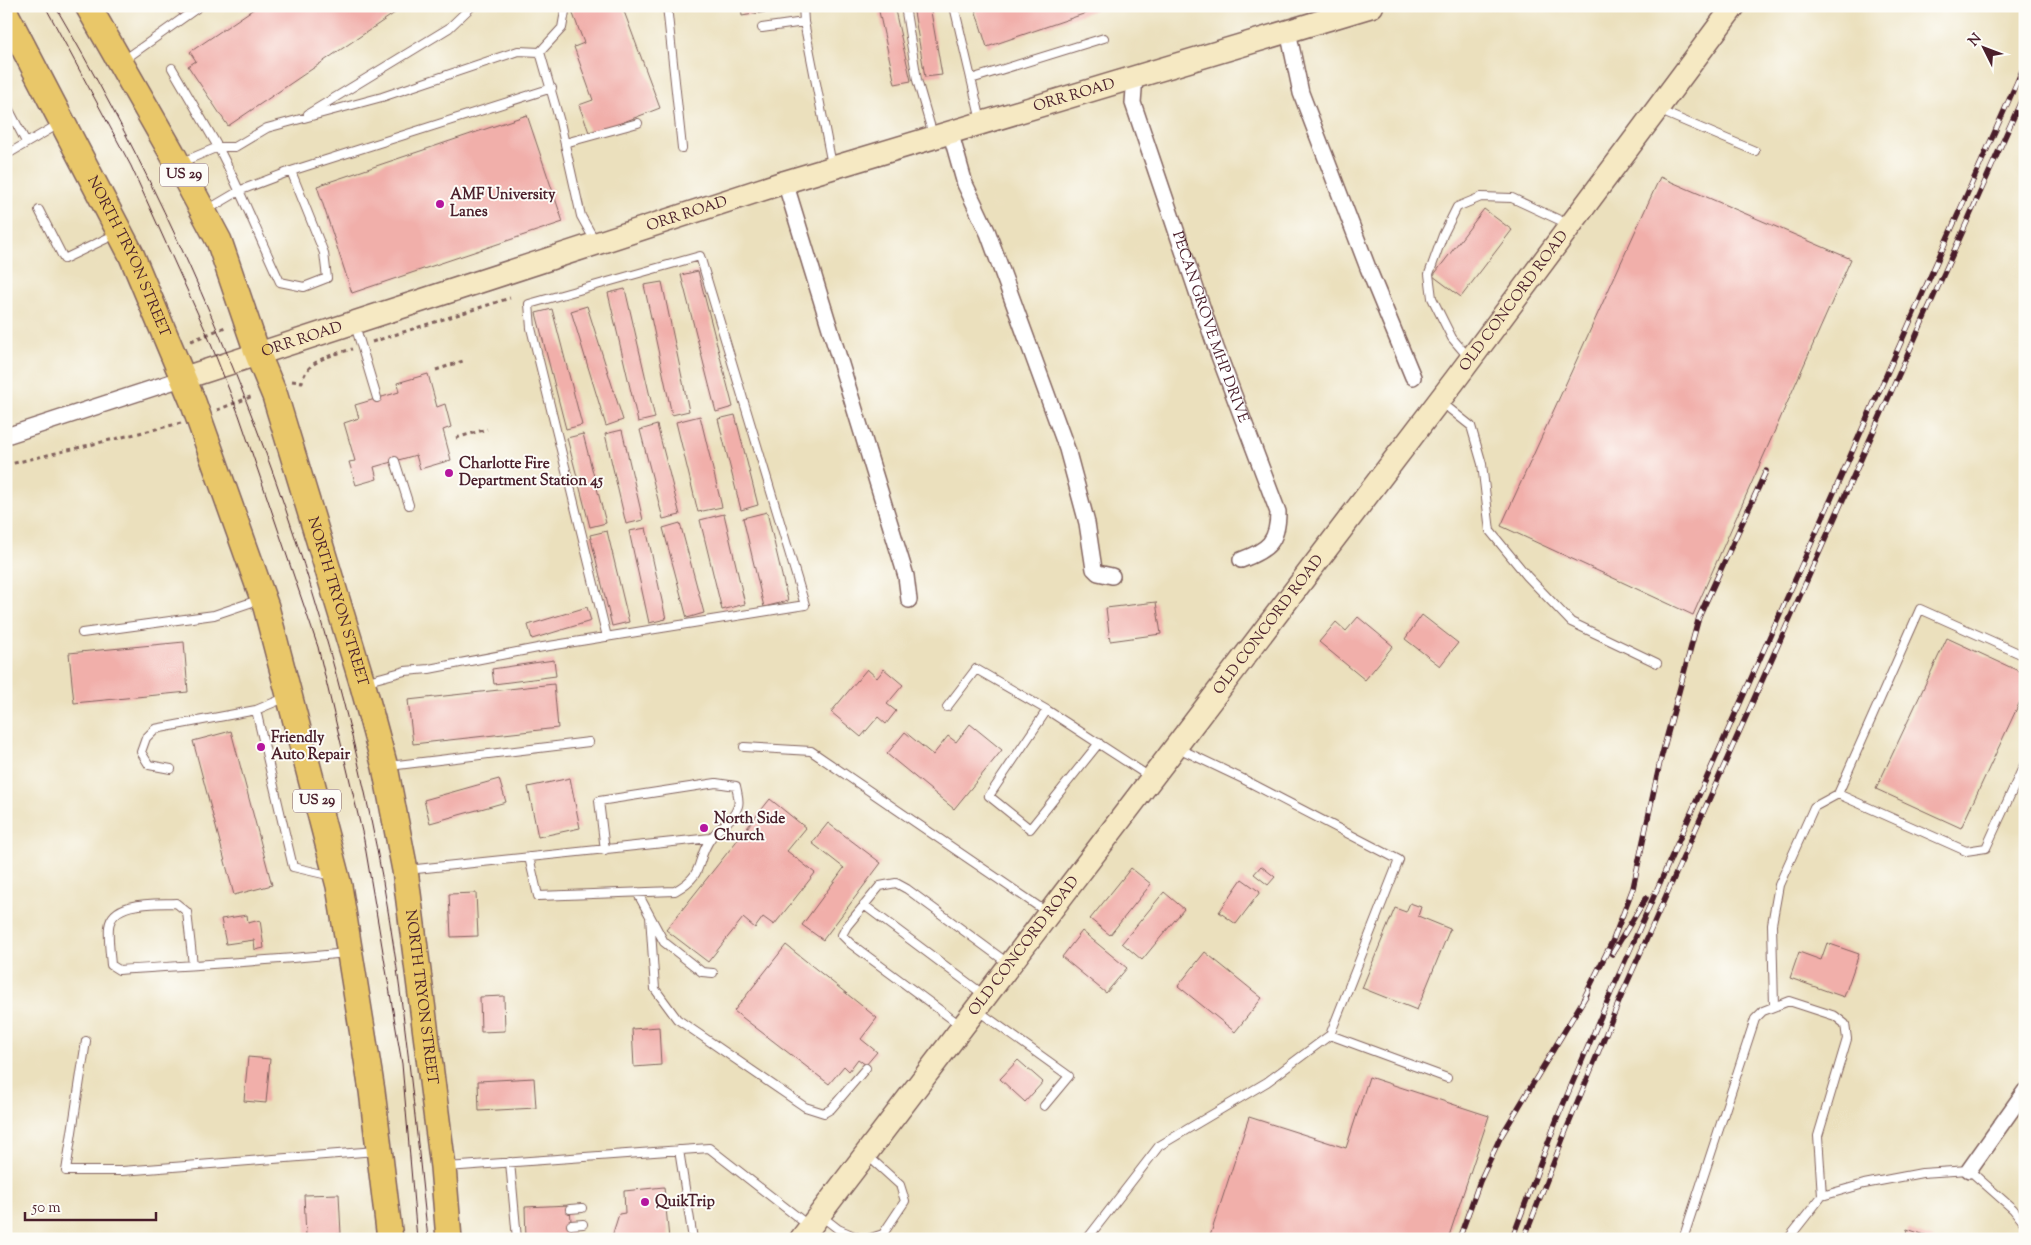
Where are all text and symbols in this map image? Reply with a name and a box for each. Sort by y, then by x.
north arrow [1958,22,2008,72]
text: N [1965,30,1987,51]
street label: ORR ROAD [1031,73,1118,117]
road number: US 29 [160,164,208,186]
street label: NORTH TRYON STREET [82,172,175,341]
place label: AMF University Lanes [450,185,556,223]
street label: ORR ROAD [644,191,730,237]
marker: AMF University Lanes [434,198,446,210]
street label: OLD CONCORD ROAD [1454,226,1573,376]
street label: PECAN GROVE MHP DRIVE [1167,228,1254,426]
street label: ORR ROAD [259,317,345,363]
place label: Charlotte Fire Department Station 45 [459,454,604,492]
marker: Charlotte Fire Department Station 45 [443,467,455,479]
street label: NORTH TRYON STREET [302,514,373,690]
street label: OLD CONCORD ROAD [1209,550,1329,699]
place label: Friendly Auto Repair [271,728,350,766]
marker: Friendly Auto Repair [255,741,267,753]
road number: US 29 [293,789,341,812]
place label: North Side Church [714,809,785,847]
marker: North Side Church [698,822,710,834]
street label: OLD CONCORD ROAD [964,872,1084,1021]
street label: NORTH TRYON STREET [400,908,443,1086]
scale bar [25,1190,156,1222]
place label: QuikTrip [655,1192,715,1213]
marker: QuikTrip [639,1196,651,1208]
text: 50 m [31,1198,61,1219]

